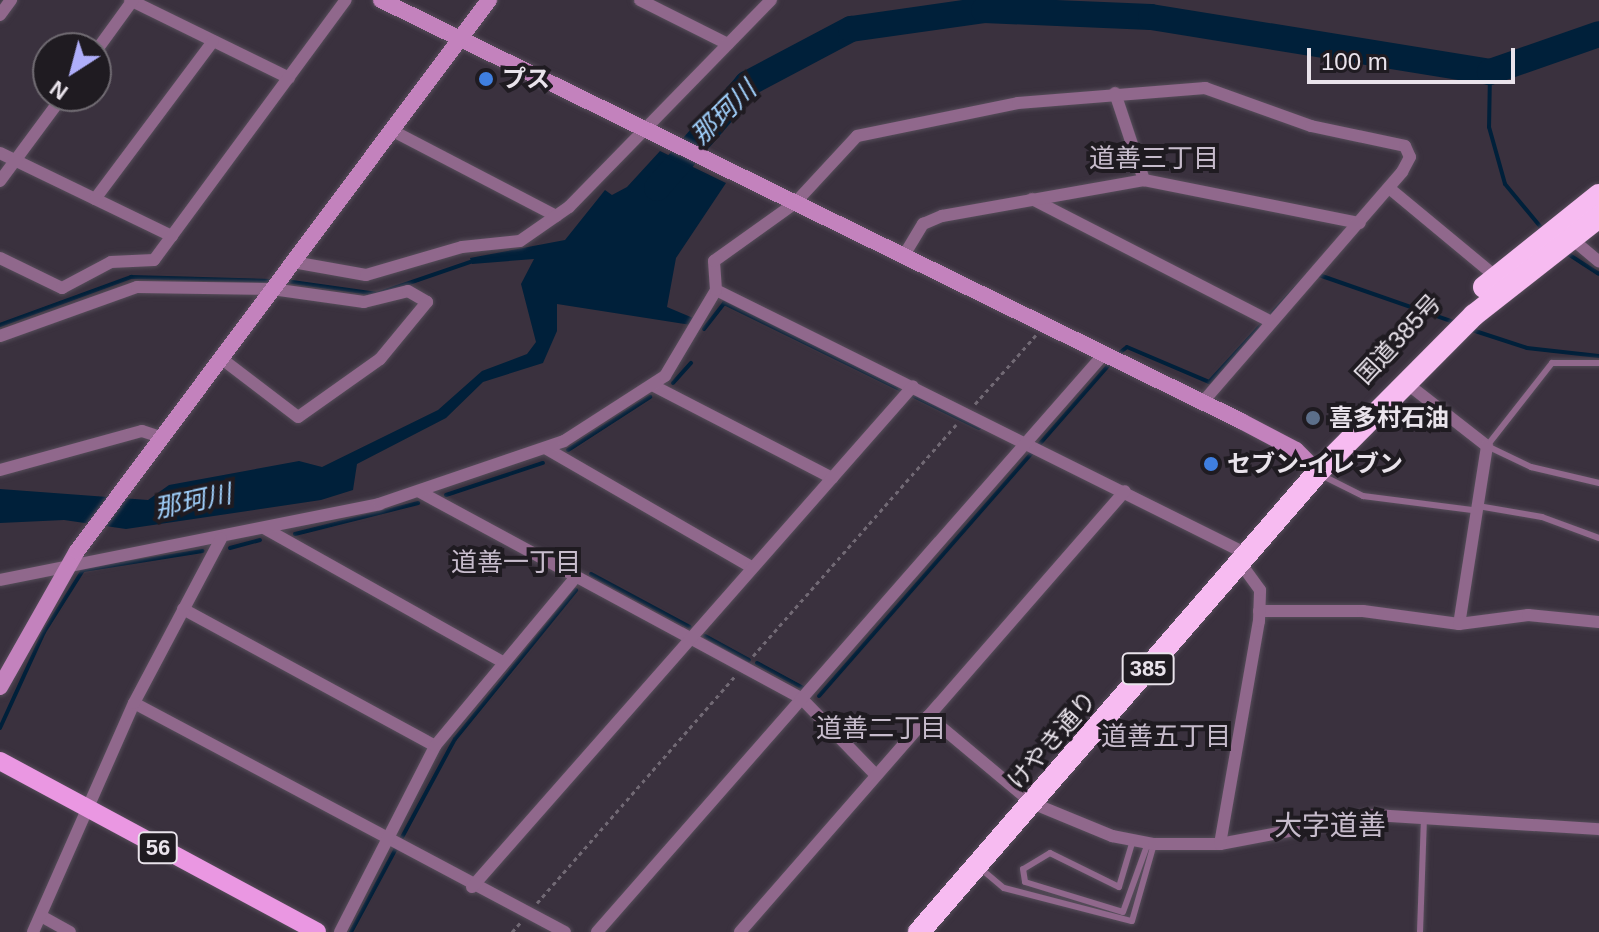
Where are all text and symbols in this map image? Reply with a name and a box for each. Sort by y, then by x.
north arrow [32,32,112,112]
scale bar [1311,32,1519,82]
text: 100 m [1321,48,1388,75]
place label: プス [502,65,550,93]
marker: プス [477,70,495,88]
text: N [45,75,73,105]
water label: 那珂川 [685,75,763,151]
district label: 道善三丁目 [1089,143,1219,175]
street label: 国道385号 [1349,288,1447,390]
place label: 喜多村石油 [1329,404,1449,432]
marker: 喜多村石油 [1304,409,1322,427]
place label: セブン-イレブン [1227,450,1403,478]
marker: セブン-イレブン [1202,455,1220,473]
water label: 那珂川 [152,479,234,525]
district label: 道善一丁目 [451,547,581,579]
road number: 385 [1120,651,1176,687]
street label: けやき通り [1002,685,1102,795]
district label: 道善二丁目 [816,713,946,745]
district label: 道善五丁目 [1101,721,1231,753]
district label: 大字道善 [1274,809,1386,843]
road number: 56 [136,830,180,866]

